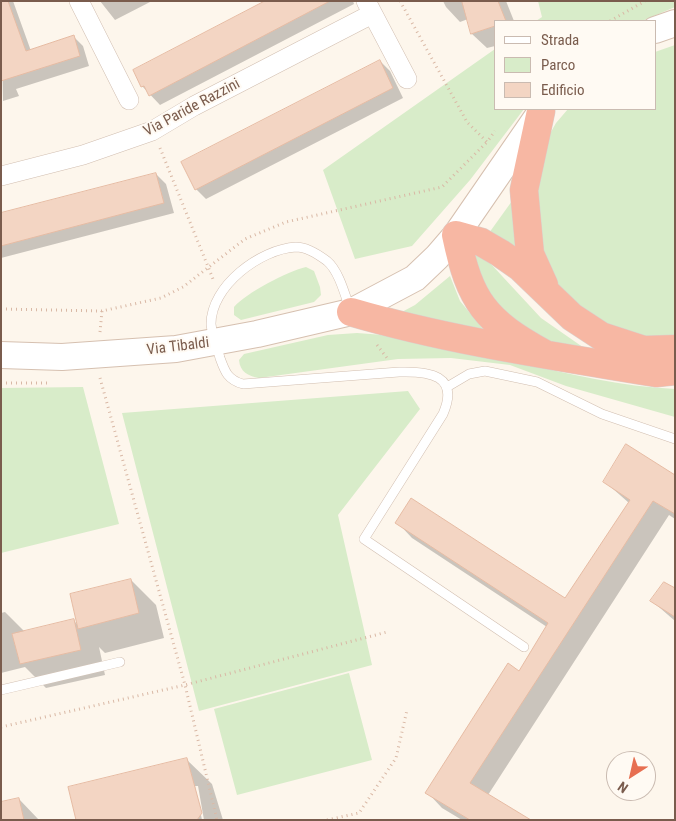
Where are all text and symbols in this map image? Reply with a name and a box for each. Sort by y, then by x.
legend [493,20,656,110]
text: Strada [541,31,579,49]
text: Parco [541,56,575,74]
street label: Via Paride Razzini [141,75,243,141]
text: Edificio [541,81,584,99]
street label: Via Tibaldi [146,334,210,360]
north arrow [606,751,656,801]
text: N [615,778,631,796]

